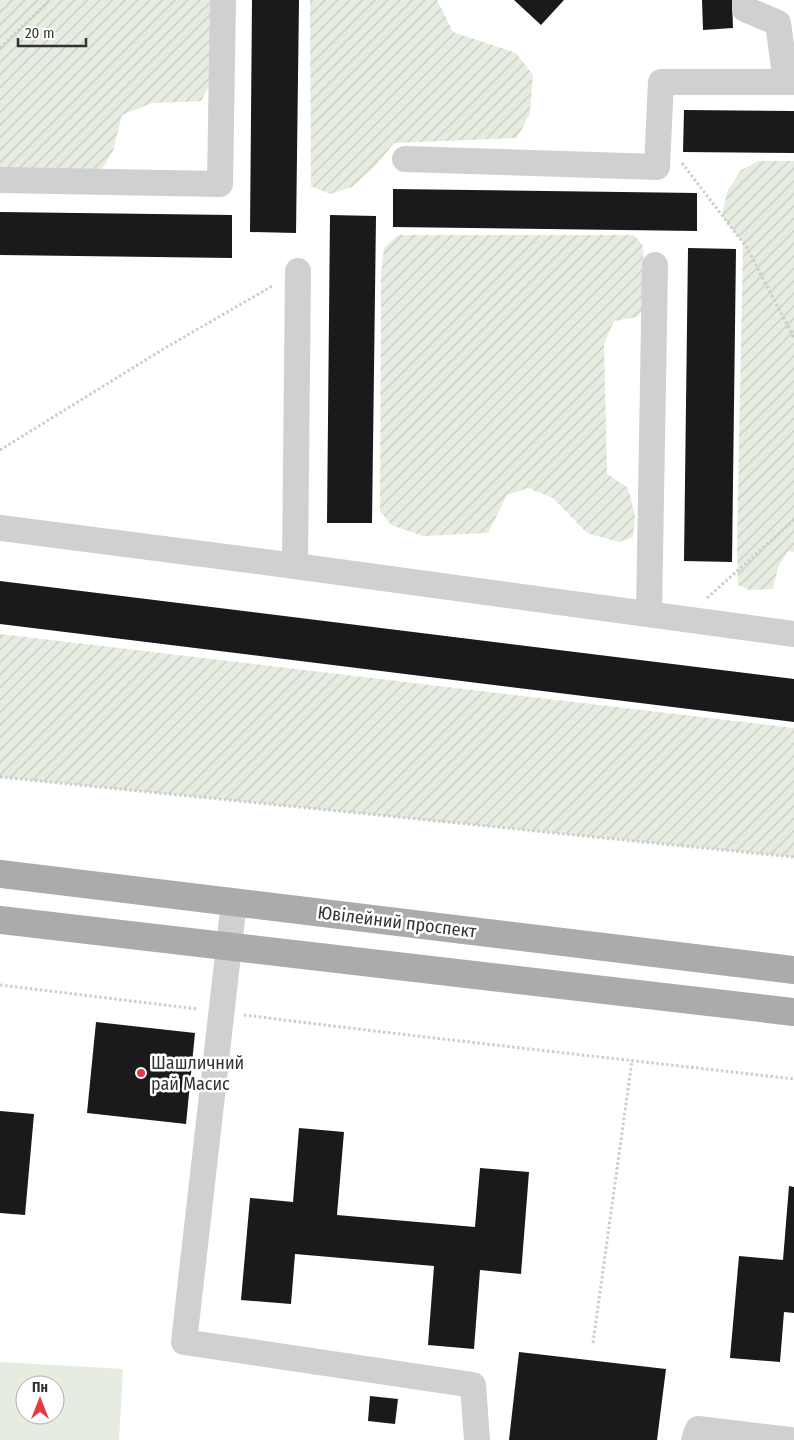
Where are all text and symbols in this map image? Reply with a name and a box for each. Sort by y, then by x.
scale bar [18,15,85,47]
text: 20 m [25,24,55,42]
street label: Ювілейний проспект [316,901,478,943]
place label: Шашличний рай Масис [151,1052,244,1095]
marker: Шашличний рай Масис [135,1067,147,1079]
north arrow [15,1375,65,1425]
text: Пн [32,1379,48,1396]

